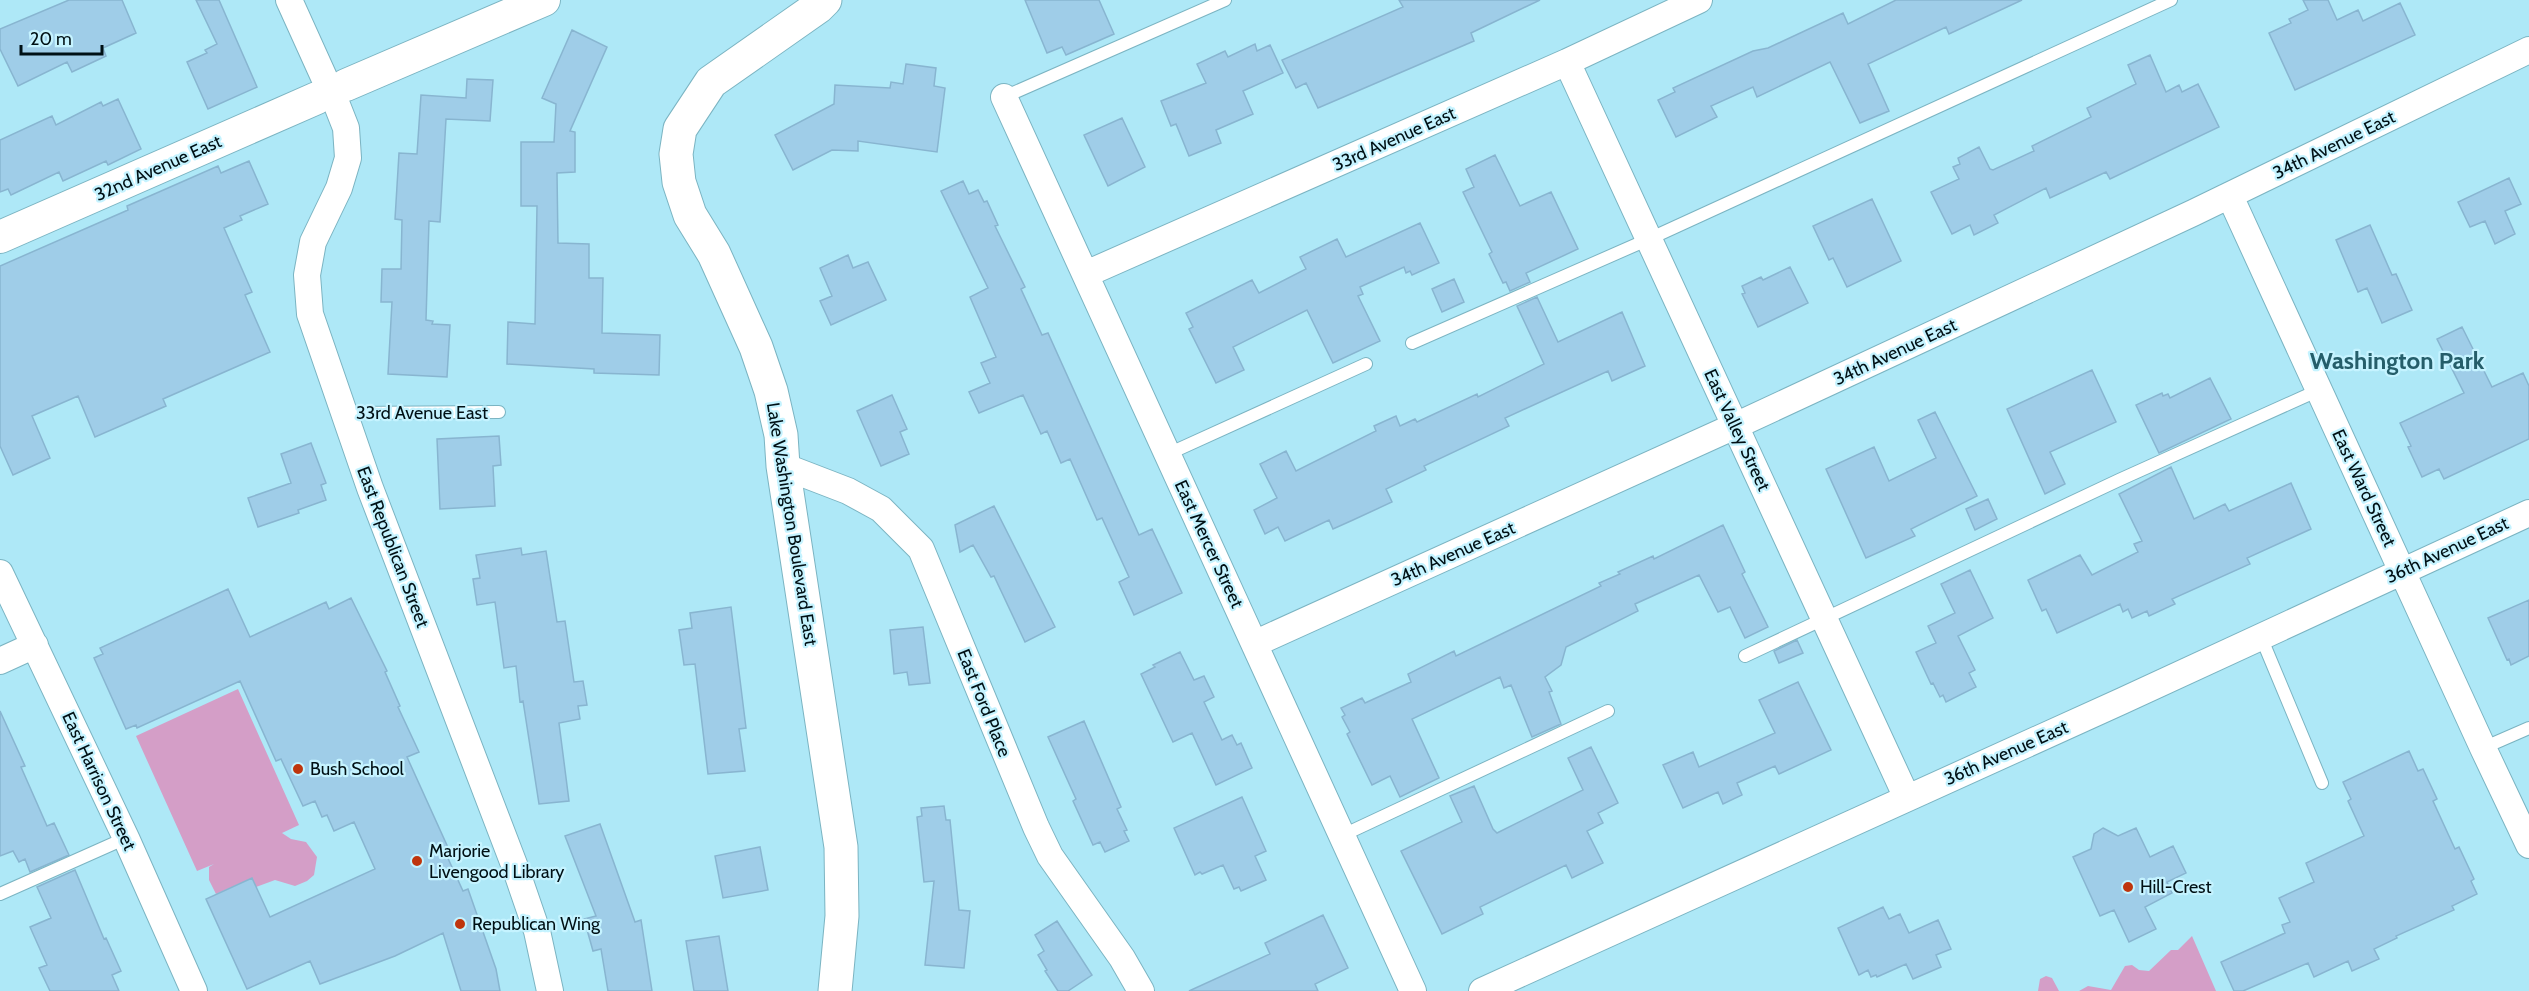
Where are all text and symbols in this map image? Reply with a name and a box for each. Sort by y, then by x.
scale bar [21,18,102,56]
text: 20 m [30,28,72,50]
street label: 33rd Avenue East [1329,102,1459,176]
street label: 34th Avenue East [2269,106,2399,184]
street label: 32nd Avenue East [91,130,225,206]
street label: 34th Avenue East [1830,314,1960,390]
district label: Washington Park [2310,346,2485,375]
street label: East Valley Street [1699,366,1775,494]
street label: Lake Washington Boulevard East [762,401,822,647]
street label: 33rd Avenue East [356,402,488,424]
street label: East Ward Street [2327,426,2401,550]
street label: East Republican Street [352,463,434,631]
street label: East Mercer Street [1170,477,1248,611]
street label: 36th Avenue East [2382,512,2512,588]
street label: 34th Avenue East [1388,517,1518,591]
street label: East Ford Place [952,646,1016,760]
street label: East Harrison Street [57,708,141,854]
street label: 36th Avenue East [1941,716,2071,790]
place label: Bush School [310,758,405,780]
marker: Bush School [291,762,305,776]
place label: Marjorie Livengood Library [429,840,564,883]
marker: Marjorie Livengood Library [410,854,424,868]
place label: Hill-Crest [2140,876,2212,898]
marker: Hill-Crest [2121,880,2135,894]
place label: Republican Wing [472,913,601,935]
marker: Republican Wing [453,917,467,931]

